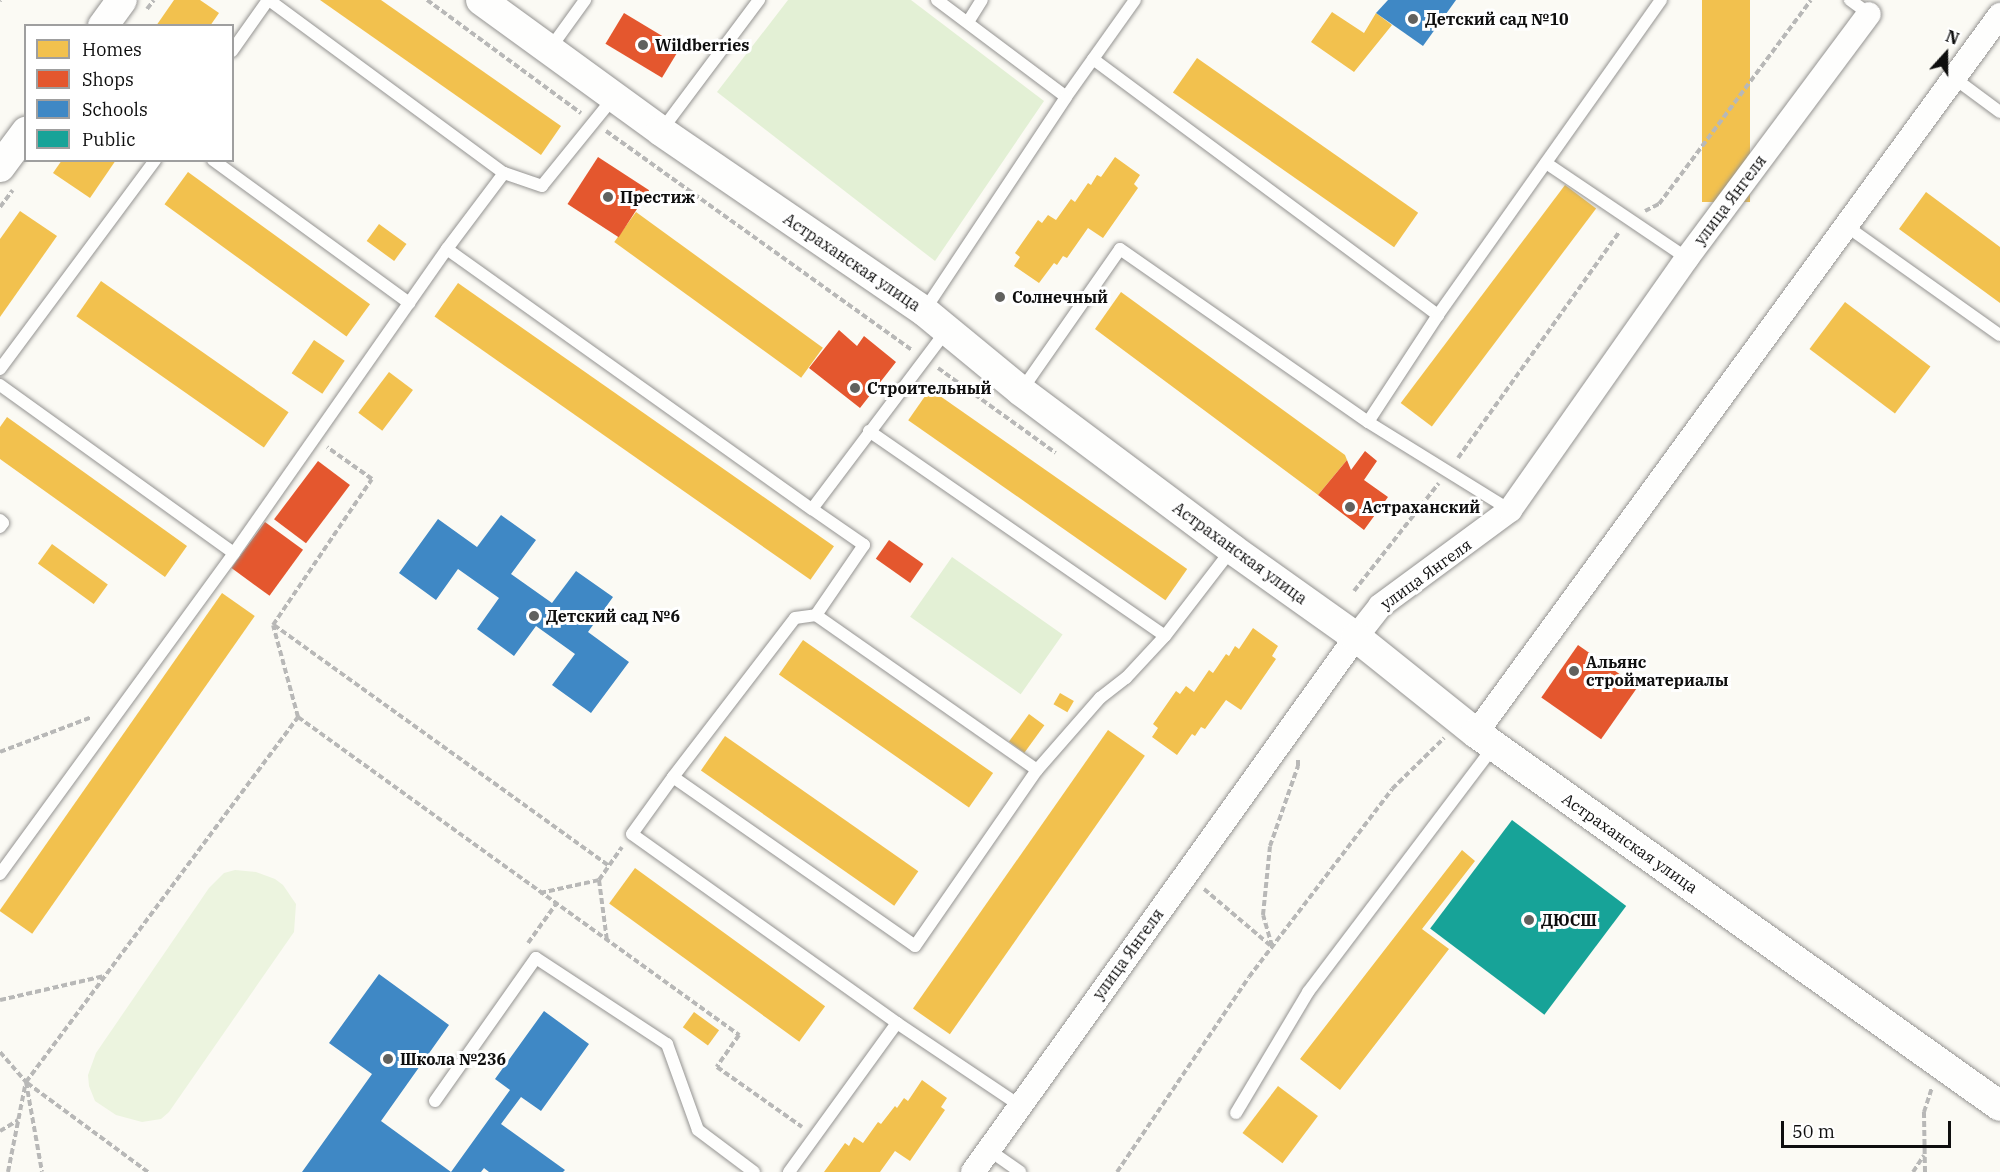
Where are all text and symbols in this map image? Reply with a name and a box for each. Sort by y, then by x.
place label: Детский сад №10 [1425,9,1569,29]
marker: Детский сад №10 [1406,12,1420,26]
legend [24,24,234,162]
north arrow [1916,24,1976,84]
text: N [1943,26,1962,49]
place label: Wildberries [655,35,749,55]
text: Homes [82,38,142,61]
marker: Wildberries [636,38,650,52]
text: Shops [82,68,134,91]
text: Schools [82,98,148,121]
text: Public [82,128,136,151]
street label: улица Янгеля [1690,151,1770,249]
place label: Престиж [620,187,695,207]
marker: Престиж [601,190,615,204]
street label: Астраханская улица [780,209,924,315]
place label: Солнечный [1012,287,1108,307]
marker: Солнечный [993,290,1007,304]
place label: Строительный [867,378,992,398]
marker: Строительный [848,381,862,395]
place label: Астраханский [1362,497,1480,517]
street label: Астраханская улица [1169,498,1311,608]
marker: Астраханский [1343,500,1357,514]
street label: улица Янгеля [1377,535,1475,613]
place label: Детский сад №6 [546,606,680,626]
marker: Детский сад №6 [527,609,541,623]
place label: Альянс стройматериалы [1586,652,1728,690]
marker: Альянс стройматериалы [1567,664,1581,678]
street label: Астраханская улица [1558,789,1702,897]
street label: улица Янгеля [1089,905,1167,1003]
place label: ДЮСШ [1541,910,1597,930]
marker: ДЮСШ [1522,913,1536,927]
place label: Школа №236 [400,1049,506,1069]
marker: Школа №236 [381,1052,395,1066]
scale bar [1784,1109,1954,1147]
text: 50 m [1792,1120,1835,1143]

